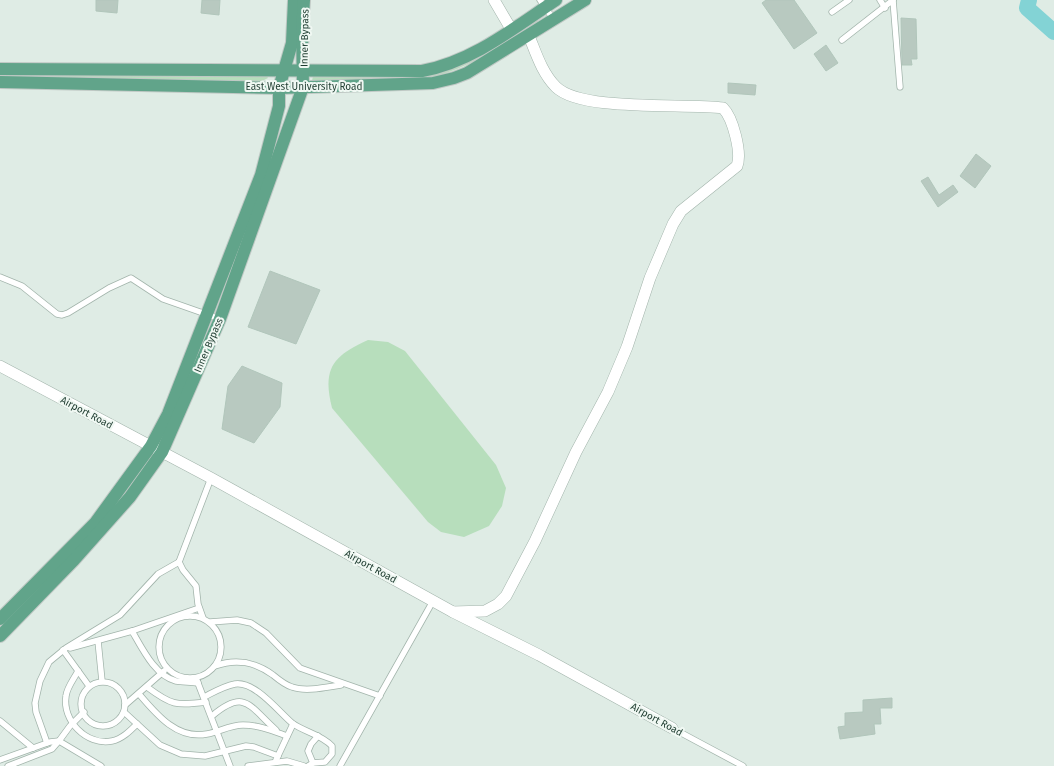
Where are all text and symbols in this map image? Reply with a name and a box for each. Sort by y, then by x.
street label: Inner Bypass [298,9,312,67]
street label: East West University Road [245,81,363,93]
street label: Inner Bypass [192,316,226,374]
street label: Airport Road [58,394,115,432]
street label: Airport Road [343,548,399,586]
street label: Airport Road [629,701,685,739]

